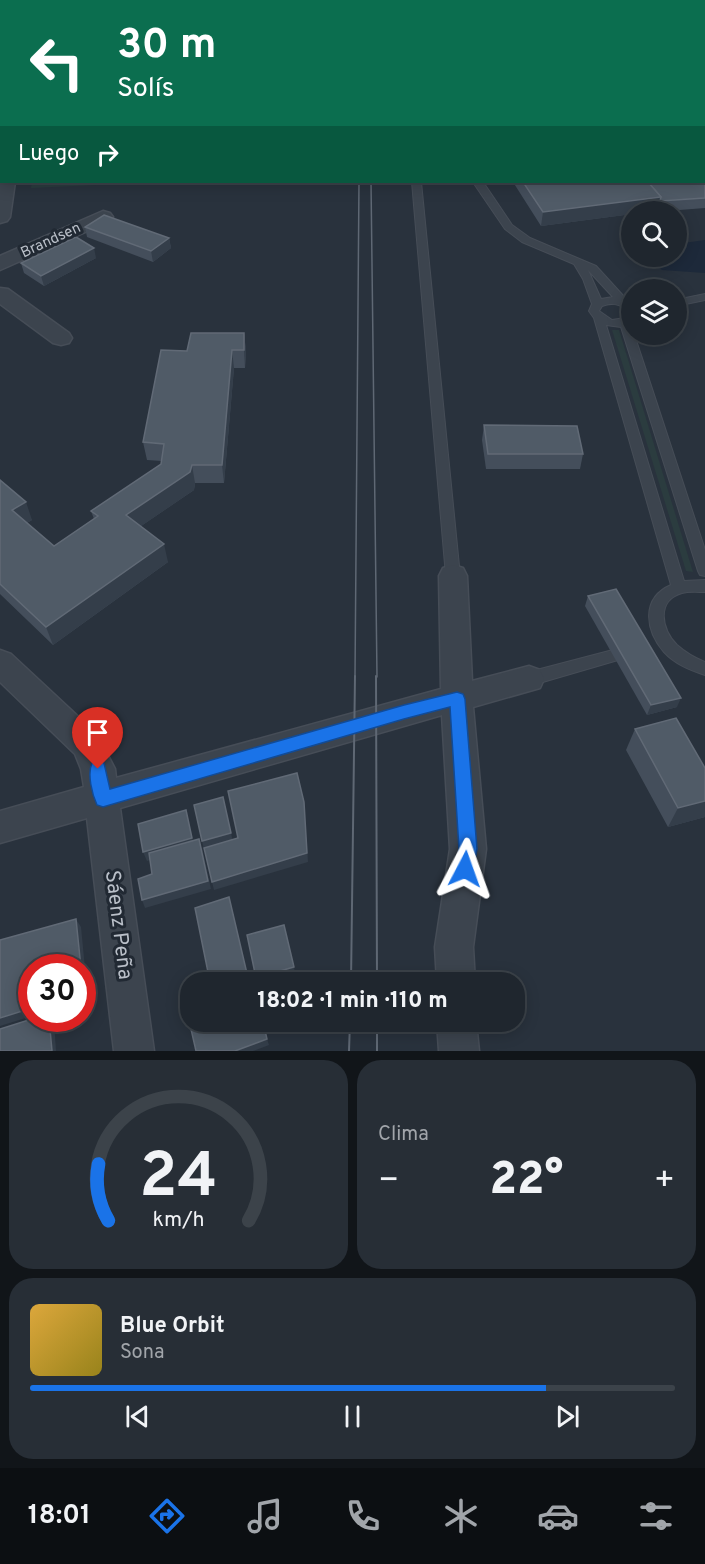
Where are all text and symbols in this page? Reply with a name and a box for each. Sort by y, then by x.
text: 30 m [117,20,216,73]
icon: left [18,24,96,102]
text: Solís [117,72,174,106]
icon: right [91,138,124,171]
text: Luego [18,141,79,168]
map controls [621,201,687,345]
button: search [621,201,687,267]
street label: Brandsen [18,219,84,263]
button: layers [621,279,687,345]
pin [72,707,123,769]
icon: arrive [81,716,114,749]
position arrow [433,837,497,901]
street label: Sáenz Peña [98,869,138,981]
speed limit sign: 30 [18,954,96,1032]
text: 18:02 · 1 min · 110 m [257,988,448,1015]
text: Clima [378,1122,429,1148]
text: 24 [139,1140,218,1219]
text: 22° [490,1153,563,1210]
text: − [378,1161,399,1203]
text: + [654,1161,675,1203]
text: km/h [152,1208,205,1235]
text: Blue Orbit [120,1313,225,1340]
text: Sona [120,1340,165,1366]
icon: previous [121,1400,154,1433]
icon: pause [336,1400,369,1433]
icon: next [551,1400,584,1433]
icon: directions [146,1495,188,1537]
icon: music [244,1495,286,1537]
icon: phone [342,1495,384,1537]
icon: climate [440,1495,482,1537]
icon: car [537,1495,579,1537]
icon: filters [635,1495,677,1537]
text: 18:01 [28,1499,91,1533]

